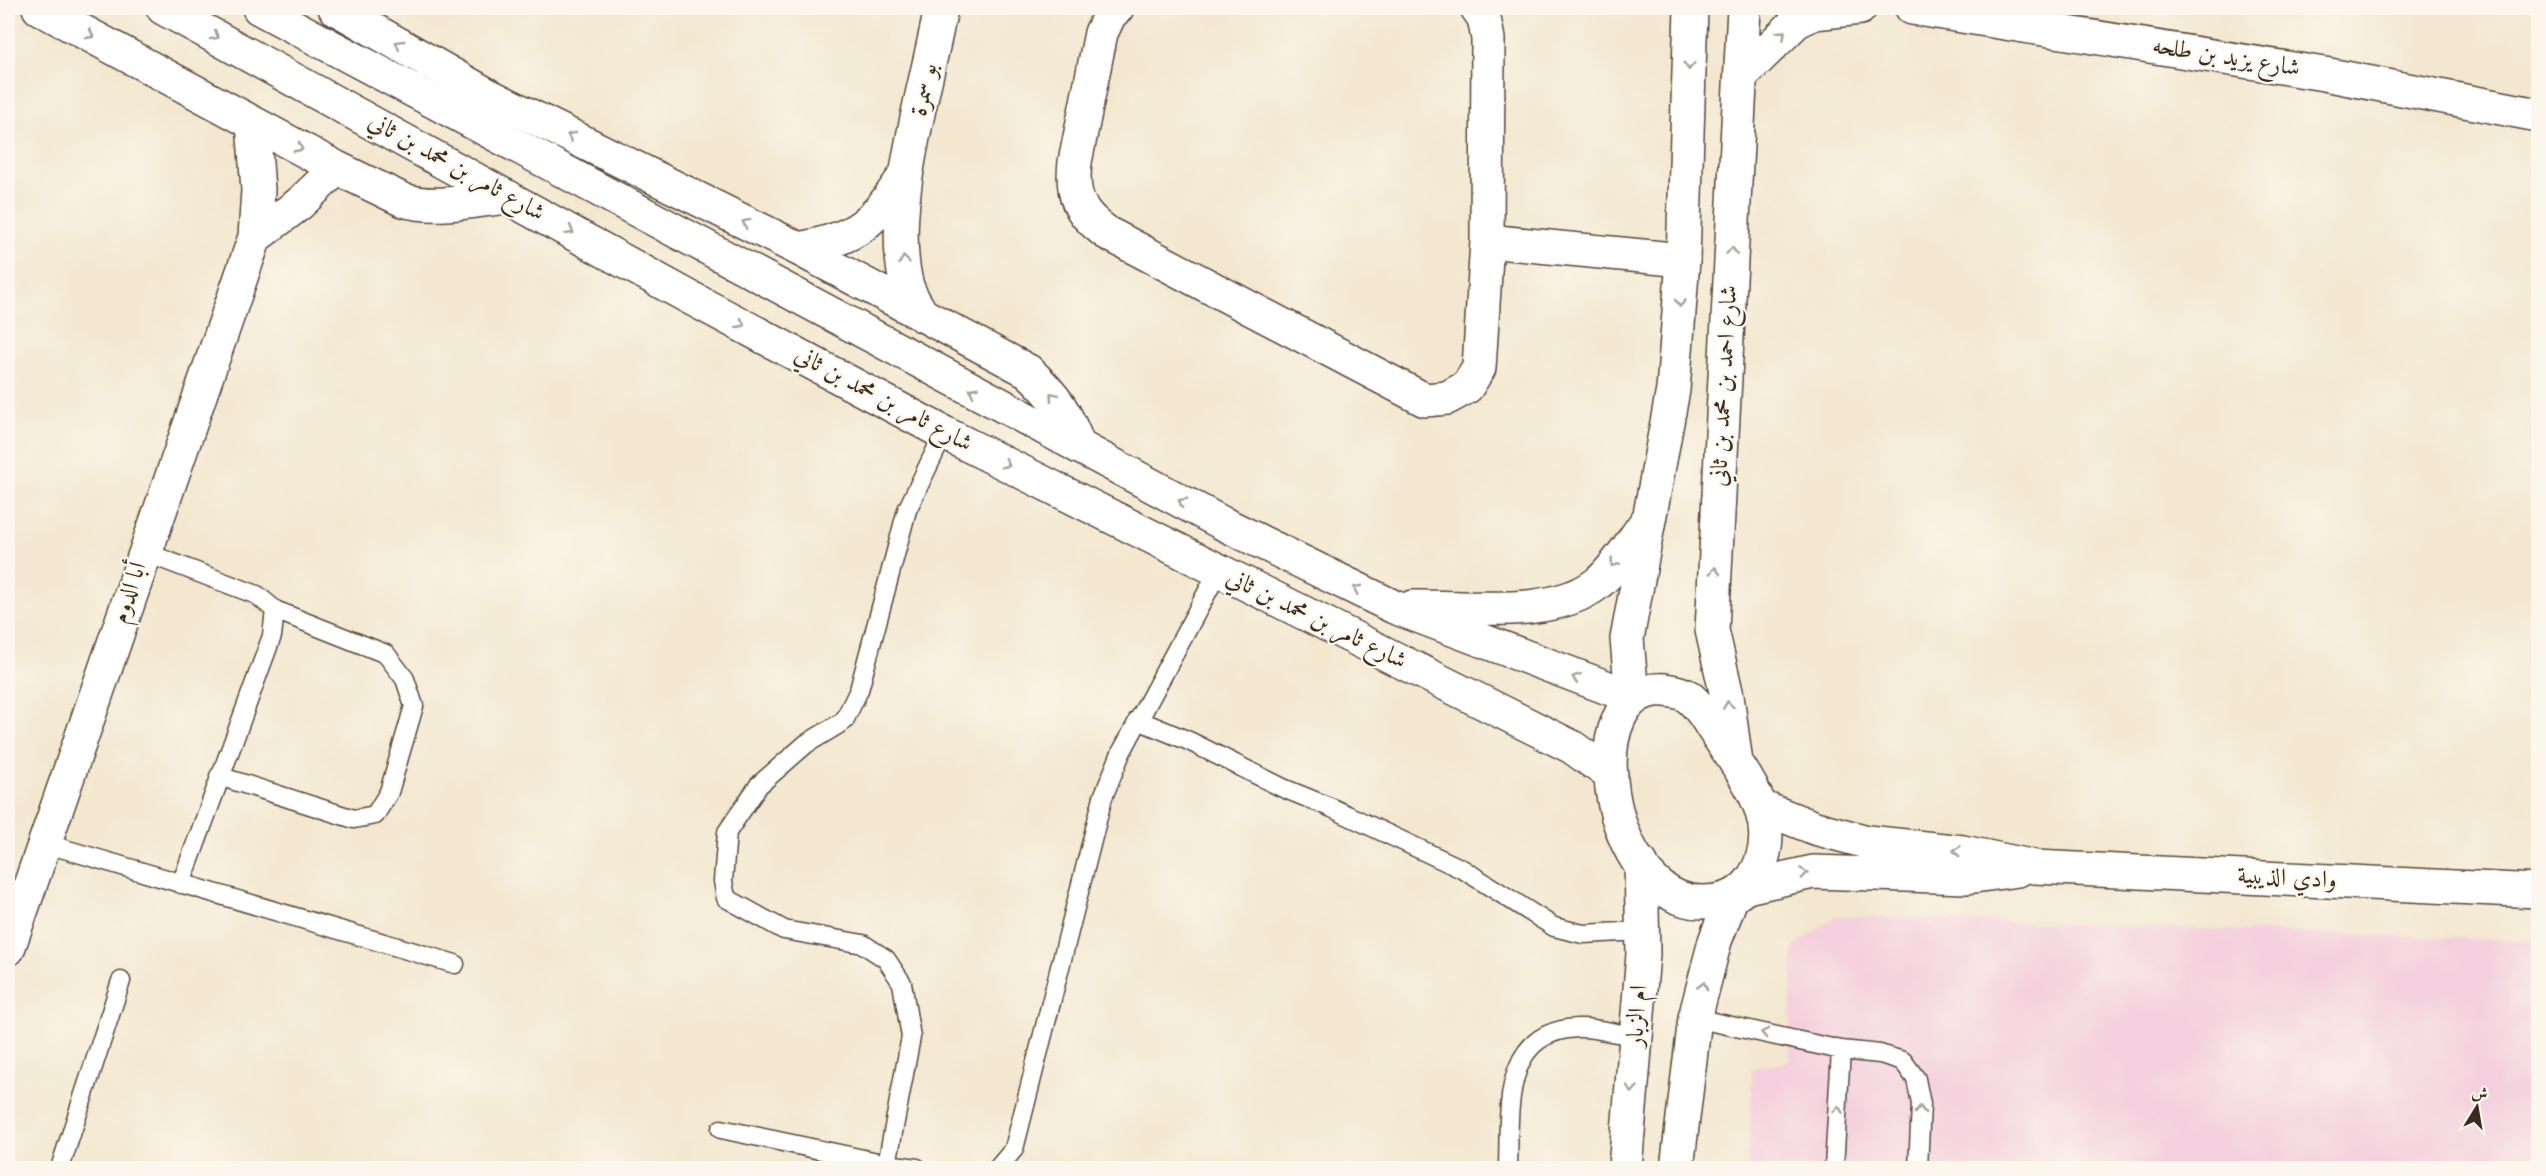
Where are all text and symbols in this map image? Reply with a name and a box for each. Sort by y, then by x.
one-way arrow [84,28,94,39]
one-way arrow [208,29,219,40]
one-way arrow [1775,30,1786,41]
street label: شارع يزيد بن طلحه [2150,34,2301,87]
one-way arrow [395,40,406,52]
street label: بو سمرة [908,61,943,119]
one-way arrow [1683,61,1696,70]
street label: شارع ثامر بن محمد بن ثاني [361,110,548,232]
one-way arrow [567,132,578,144]
one-way arrow [293,141,303,152]
one-way arrow [741,218,752,230]
one-way arrow [563,224,574,235]
one-way arrow [1725,246,1738,255]
one-way arrow [898,255,910,265]
street label: شارع احمد بن محمد بن ثاني [1708,285,1748,488]
one-way arrow [1674,298,1687,307]
one-way arrow [734,317,745,329]
street label: شارع ثامر بن محمد بن ثاني [787,343,976,462]
one-way arrow [969,387,980,398]
one-way arrow [1049,392,1060,403]
one-way arrow [1000,457,1010,468]
one-way arrow [1178,498,1189,509]
street label: أبا الدوم [102,557,158,629]
one-way arrow [1610,557,1621,568]
street label: شارع ثامر بن محمد بن ثاني [1219,566,1410,679]
one-way arrow [1708,567,1721,576]
one-way arrow [1353,585,1363,596]
one-way arrow [1572,673,1583,685]
one-way arrow [1723,700,1735,709]
one-way arrow [1953,845,1962,858]
street label: وادي الذيبية [2237,864,2337,899]
one-way arrow [1799,868,1808,880]
one-way arrow [1695,981,1708,991]
street label: ام الزبار [1623,984,1659,1050]
one-way arrow [1760,1027,1770,1040]
north arrow [2447,1077,2507,1137]
one-way arrow [1626,1085,1639,1094]
text: ش [2470,1085,2489,1104]
one-way arrow [1831,1106,1844,1115]
one-way arrow [1914,1106,1926,1115]

